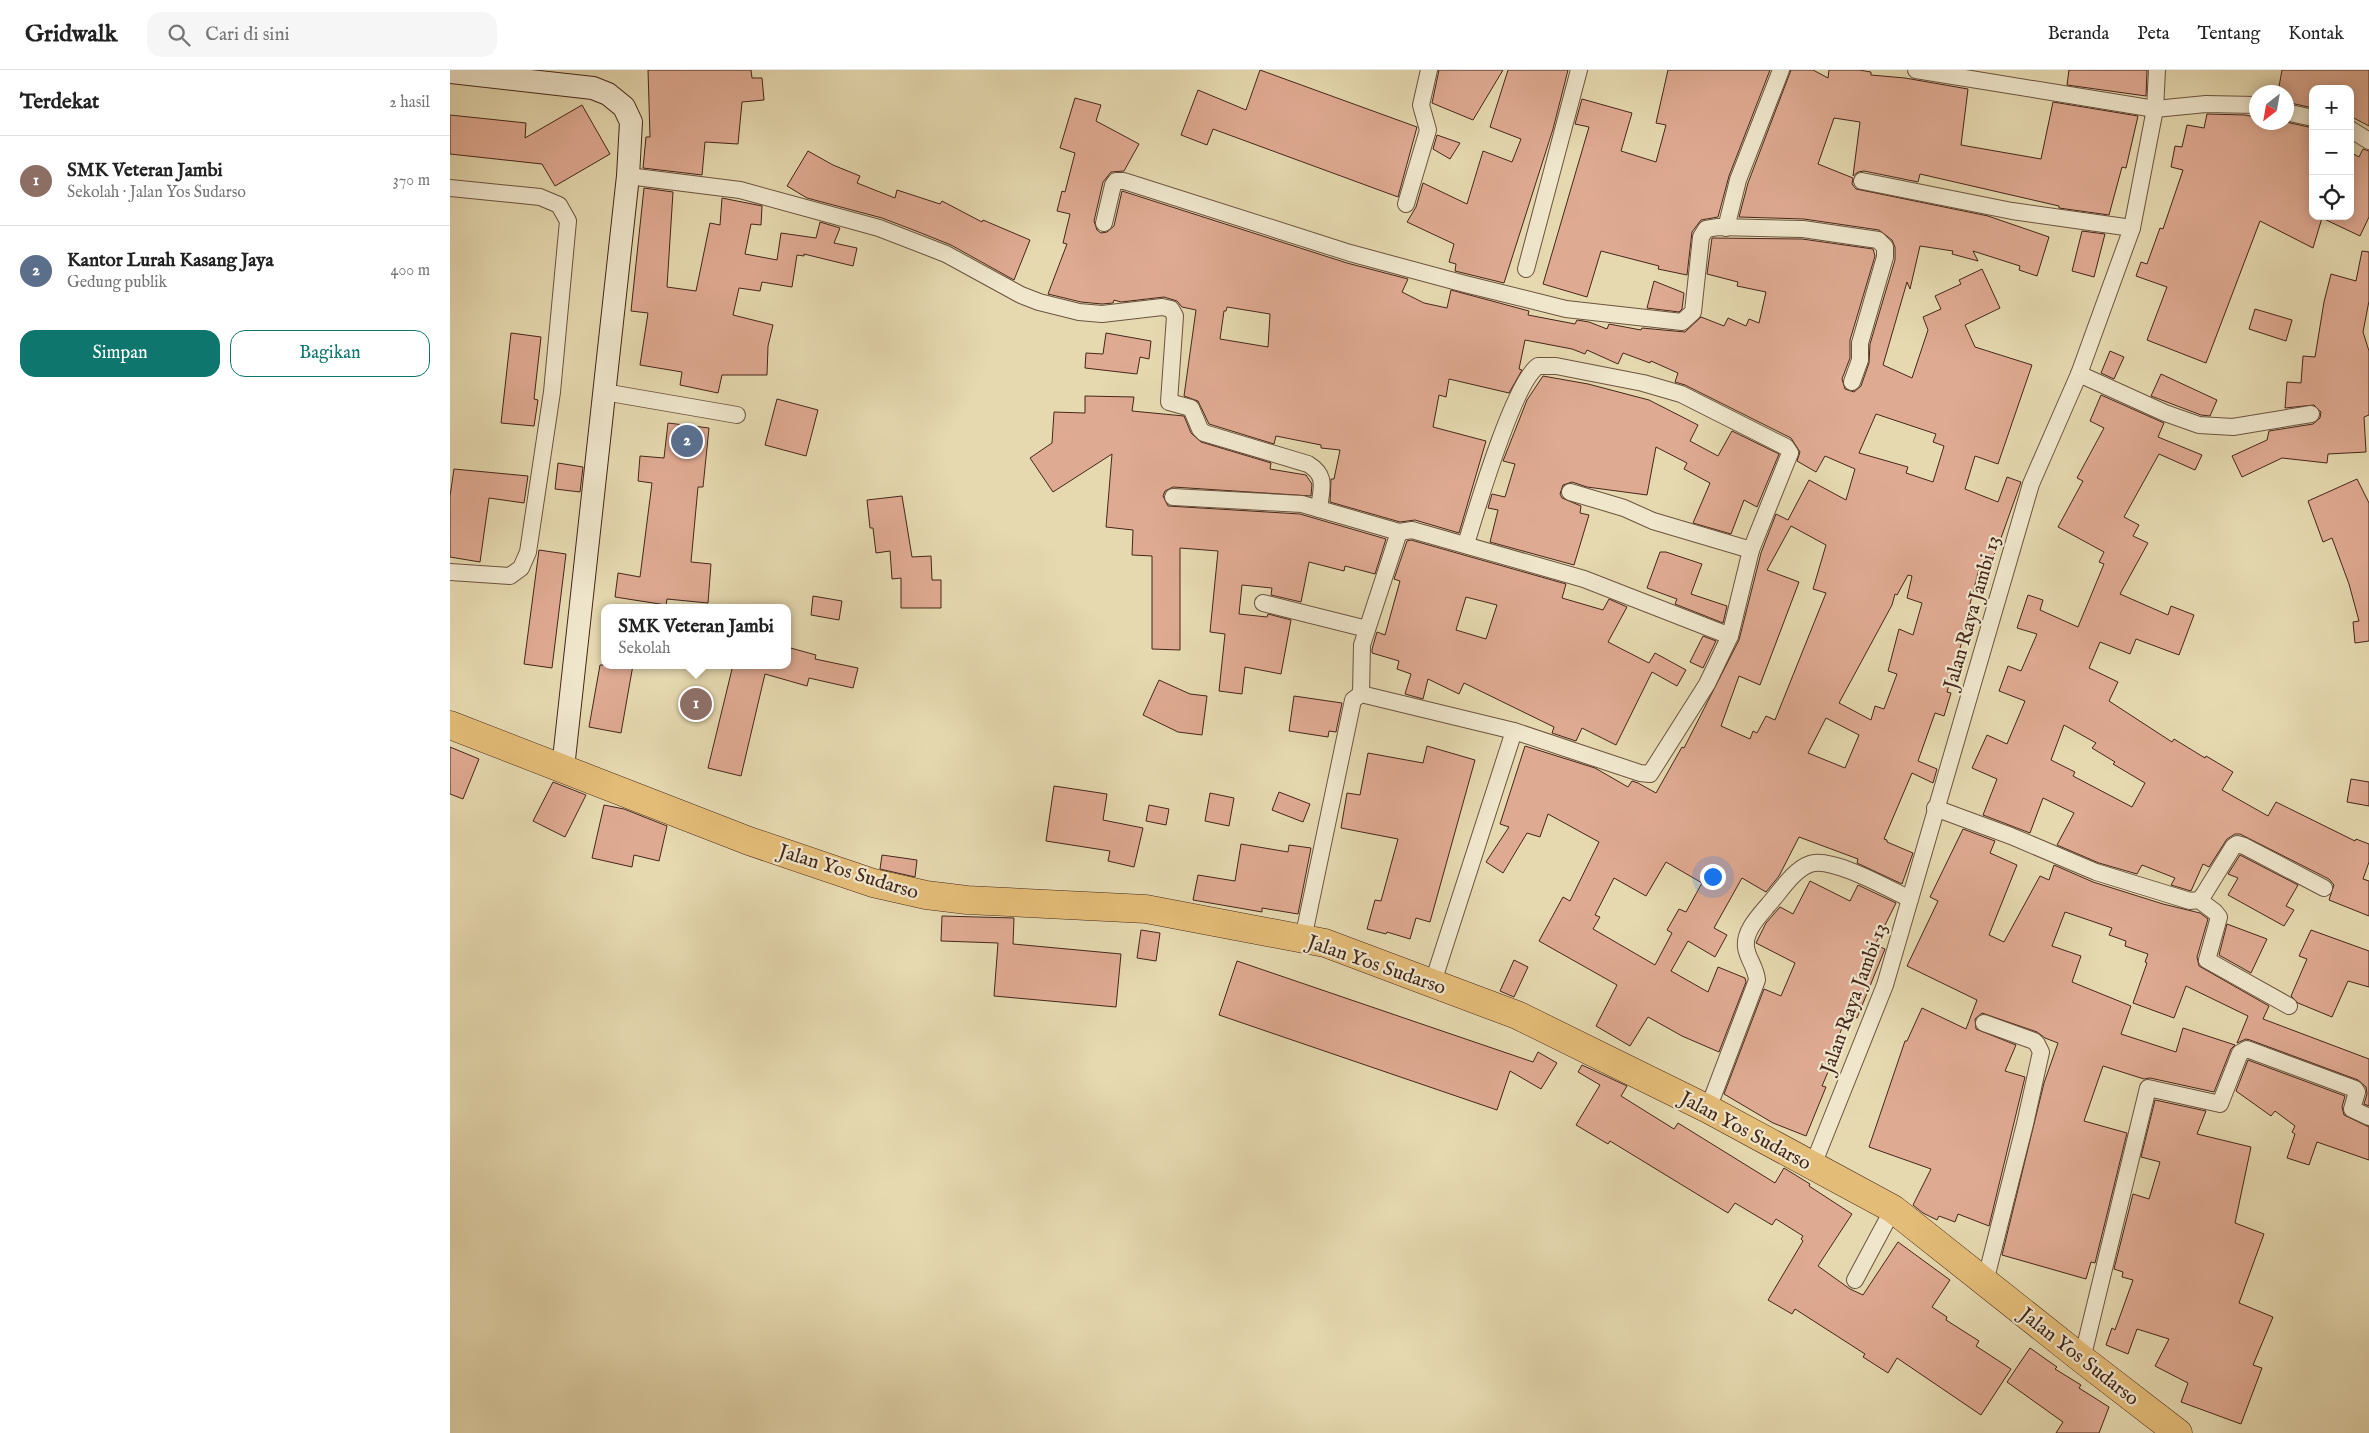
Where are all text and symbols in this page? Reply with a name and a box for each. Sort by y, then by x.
search box [147,12,497,57]
text: Gridwalk [25,19,117,50]
icon: search [165,21,193,49]
text: Cari di sini [205,23,290,47]
text: Beranda [2048,23,2109,46]
text: Peta [2137,23,2170,46]
text: Tentang [2198,23,2260,46]
text: Kontak [2288,23,2344,46]
north arrow [2249,85,2294,130]
map controls [2309,85,2354,220]
button: + [2309,85,2354,130]
text: Terdekat [20,89,99,116]
text: 2 hasil [389,93,430,113]
button: − [2309,130,2354,175]
text: SMK Veteran Jambi [67,159,223,183]
text: 1 [33,171,39,191]
text: 370 m [393,171,430,191]
button: locate [2309,175,2354,220]
text: Sekolah · Jalan Yos Sudarso [67,183,246,203]
text: Kantor Lurah Kasang Jaya [67,249,274,273]
text: 2 [32,261,40,281]
text: 400 m [391,261,430,281]
text: Gedung publik [67,273,167,293]
button: Simpan [20,330,220,377]
button: Bagikan [230,330,430,377]
pin: 2 [671,422,703,460]
street label: Jalan Raya Jambi 13 [1938,533,2006,694]
popup [601,604,791,669]
text: SMK Veteran Jambi [618,615,774,639]
text: Sekolah [618,639,671,659]
pin: 1 [680,685,712,723]
street label: Jalan Yos Sudarso [774,839,922,906]
your location [1700,864,1726,890]
street label: Jalan Raya Jambi 13 [1815,920,1893,1079]
street label: Jalan Yos Sudarso [1302,929,1449,1001]
street label: Jalan Yos Sudarso [1674,1085,1815,1177]
street label: Jalan Yos Sudarso [2013,1301,2144,1412]

